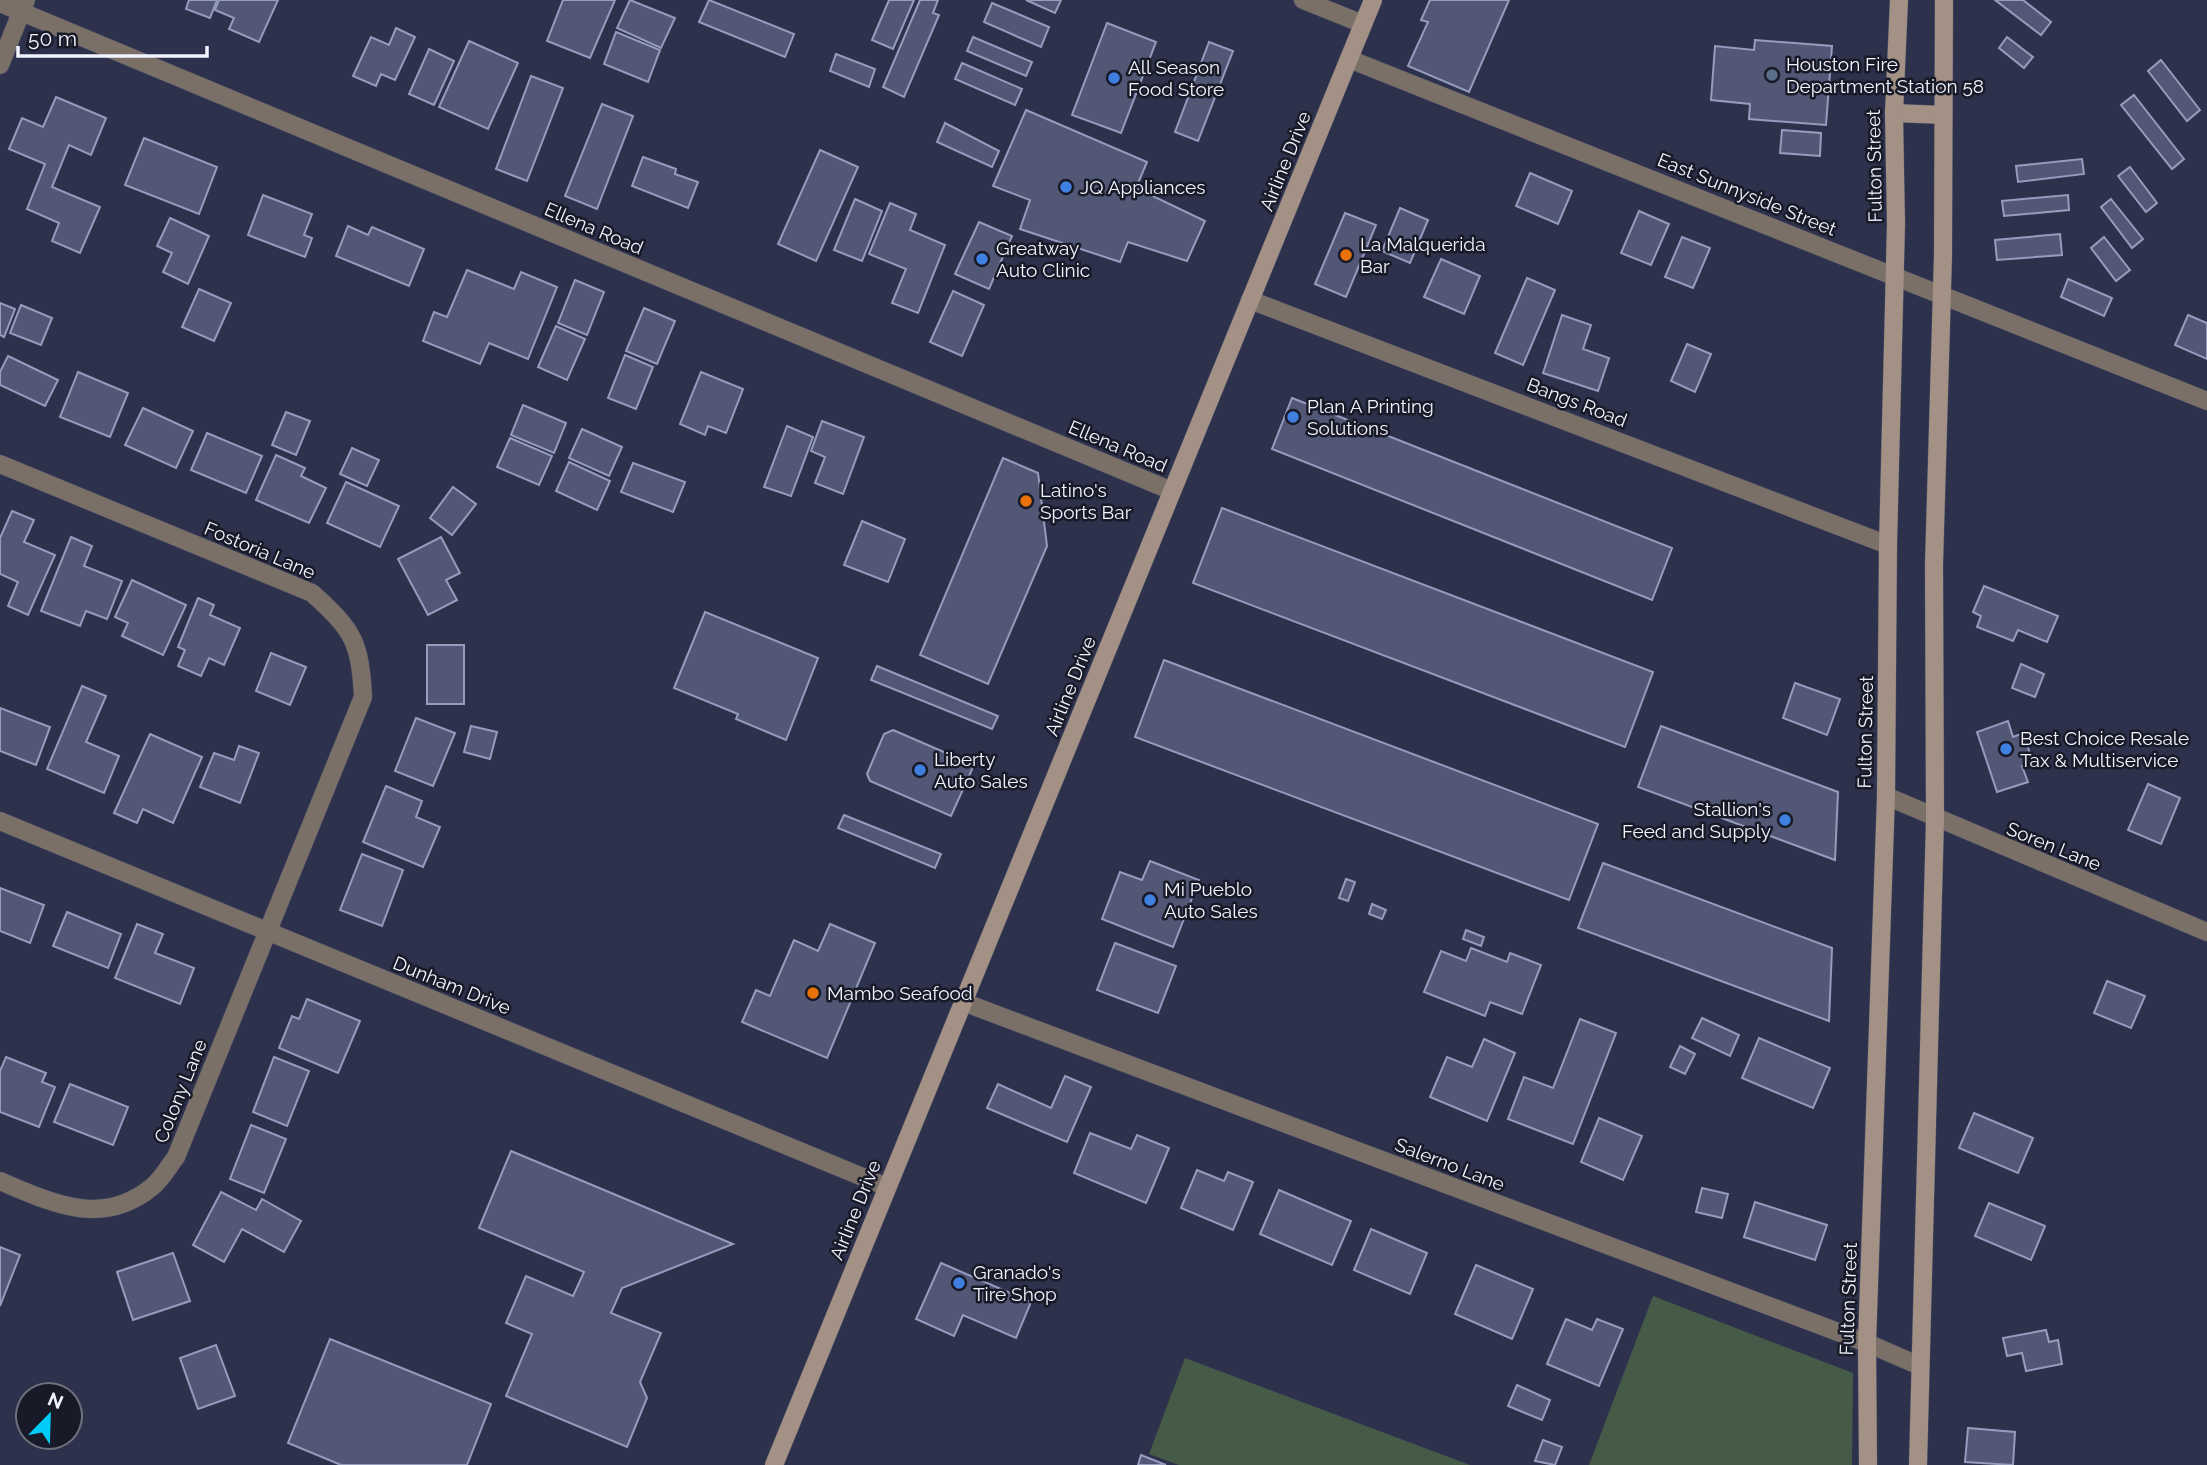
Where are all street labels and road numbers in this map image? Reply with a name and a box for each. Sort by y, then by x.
street label: Airline Drive [1255,108,1315,214]
street label: Fulton Street [1862,109,1886,223]
street label: East Sunnyside Street [1654,148,1840,240]
street label: Ellena Road [541,197,647,259]
street label: Bangs Road [1524,373,1630,431]
street label: Ellena Road [1065,415,1171,477]
street label: Fostoria Lane [201,517,319,583]
street label: Airline Drive [1040,633,1100,739]
street label: Fulton Street [1853,675,1877,789]
street label: Soren Lane [2004,817,2104,875]
street label: Dunham Drive [390,951,514,1019]
street label: Colony Lane [149,1036,211,1146]
street label: Salerno Lane [1392,1133,1508,1195]
street label: Airline Drive [825,1157,885,1263]
street label: Fulton Street [1835,1241,1861,1356]

